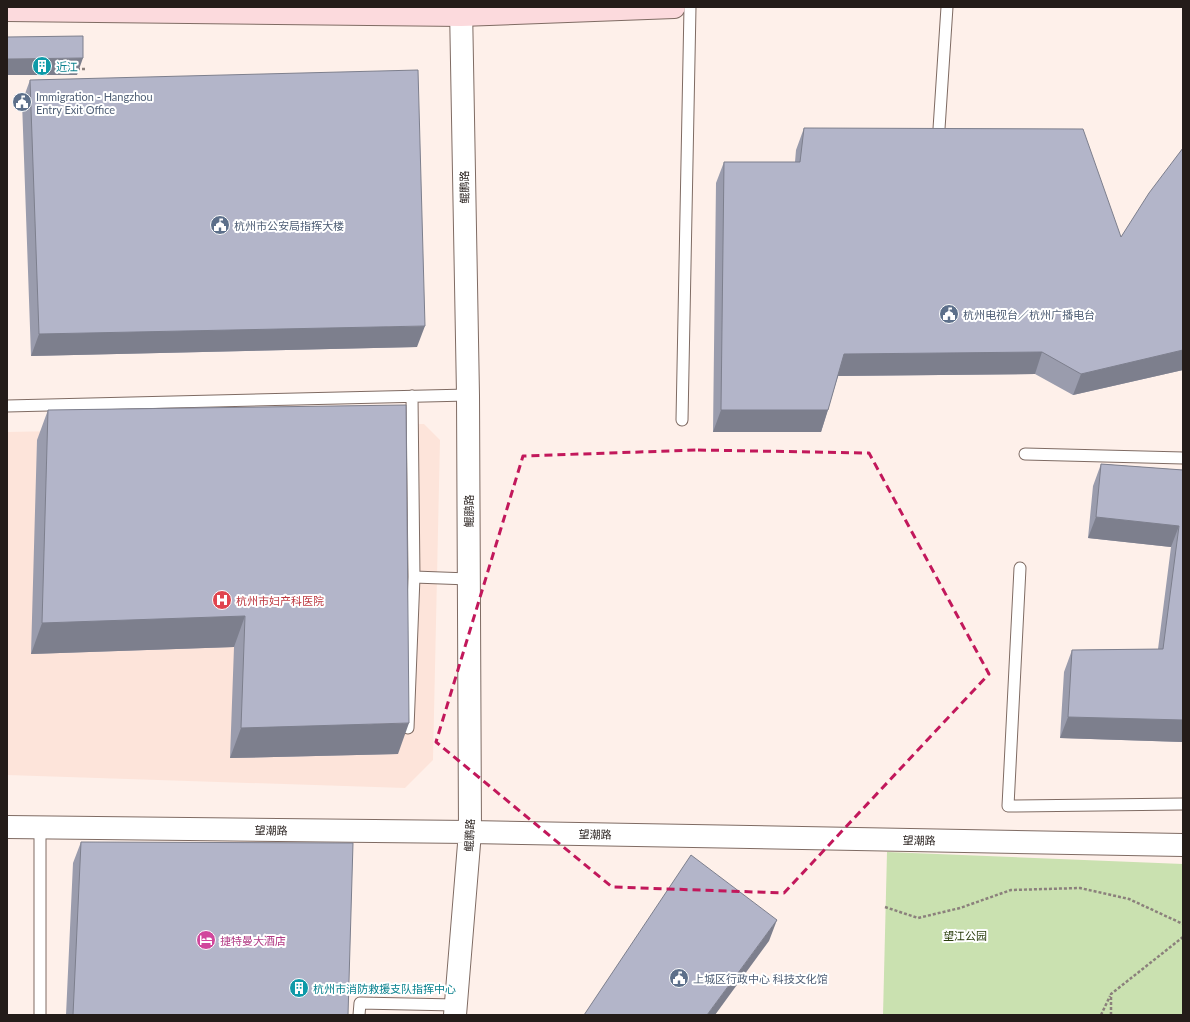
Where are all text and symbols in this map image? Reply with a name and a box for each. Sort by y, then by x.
building icon: 近江 [31,55,53,77]
place label: 近江 [56,60,78,73]
place label: Immigration - Hangzhou Entry Exit Office [36,90,153,116]
public building icon: Immigration - Hangzhou Entry Exit Office [11,91,33,113]
street label: 鲲鹏路 [457,170,471,204]
public building icon: 杭州市公安局指挥大楼 [209,214,231,236]
place label: 杭州市公安局指挥大楼 [234,219,344,232]
public building icon: 杭州电视台／杭州广播电台 [938,303,960,325]
place label: 杭州电视台／杭州广播电台 [963,308,1095,321]
street label: 鲲鹏路 [462,495,475,528]
hospital icon: 杭州市妇产科医院 [211,589,233,611]
place label: 杭州市妇产科医院 [236,594,324,607]
street label: 鲲鹏路 [462,818,476,852]
street label: 望潮路 [254,823,288,837]
street label: 望潮路 [578,827,612,841]
street label: 望潮路 [902,833,936,847]
hotel icon: 捷特曼大酒店 [195,929,217,951]
park label: 望江公园 [943,929,987,942]
place label: 捷特曼大酒店 [220,934,286,947]
public building icon: 上城区行政中心 科技文化馆 [668,967,690,989]
place label: 上城区行政中心 科技文化馆 [693,972,828,985]
building icon: 杭州市消防救援支队指挥中心 [288,977,310,999]
place label: 杭州市消防救援支队指挥中心 [313,982,456,995]

